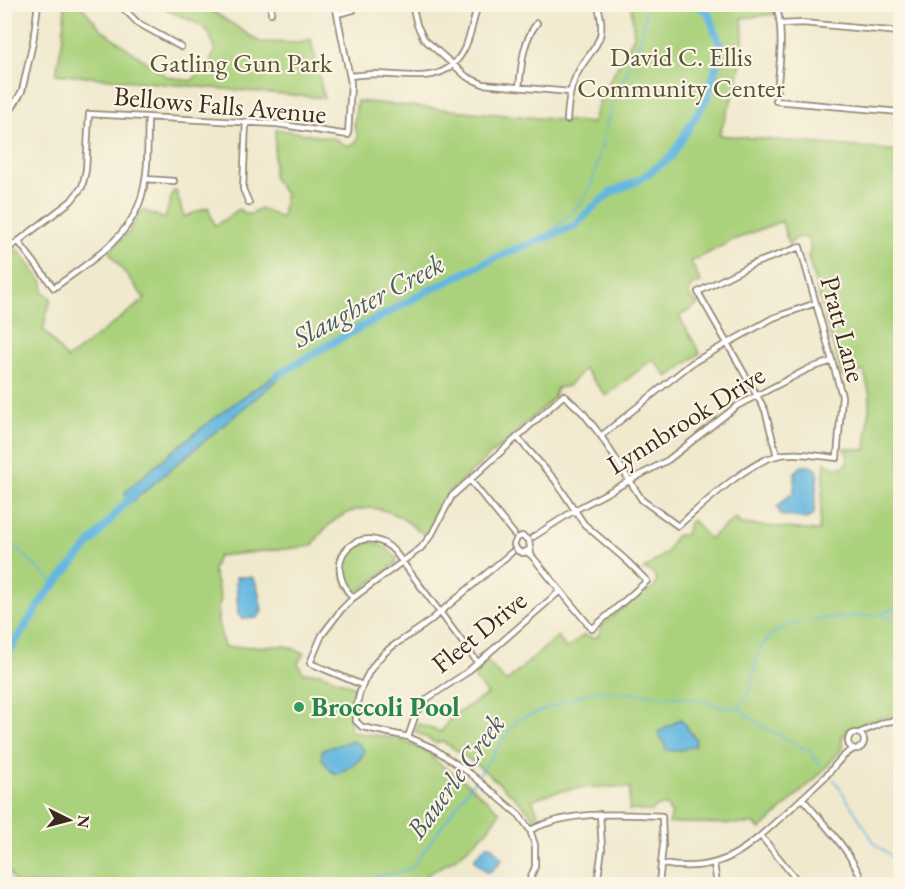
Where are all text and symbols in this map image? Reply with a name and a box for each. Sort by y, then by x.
park label: David C. Ellis Community Center [577,39,785,105]
park label: Gatling Gun Park [149,45,333,80]
street label: Bellows Falls Avenue [112,78,328,131]
water label: Slaughter Creek [285,245,450,355]
street label: Pratt Lane [813,272,874,386]
street label: Lynnbrook Drive [600,357,771,482]
street label: Fleet Drive [424,583,533,681]
place label: Broccoli Pool [311,689,460,724]
marker: Broccoli Pool [292,700,306,714]
water label: Bauerle Creek [397,706,513,846]
north arrow [39,790,99,850]
text: N [72,814,95,829]

